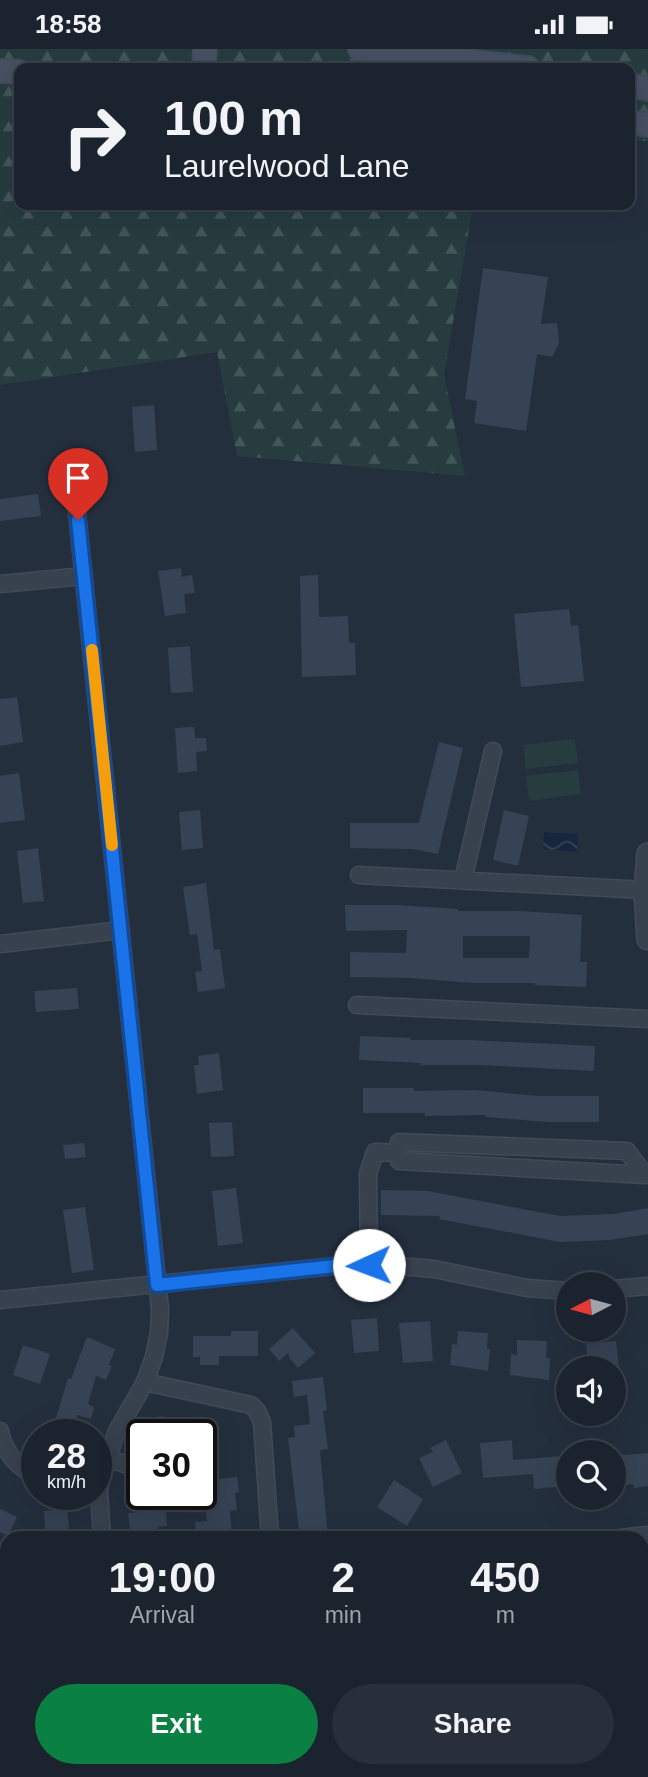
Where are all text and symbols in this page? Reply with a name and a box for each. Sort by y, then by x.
text: 18:58 [35,9,102,39]
icon: right [49,91,140,182]
text: 100 m [164,91,303,145]
text: Laurelwood Lane [164,148,410,184]
pin [48,448,108,520]
icon: arrive [59,459,97,497]
position arrow [332,1228,406,1302]
north arrow [556,1272,626,1342]
map controls [556,1272,626,1510]
button: sound [556,1356,626,1426]
speed limit sign: 30 [126,1419,217,1510]
text: 28 [47,1436,86,1475]
button: search [556,1440,626,1510]
text: km/h [47,1472,86,1492]
text: 19:00 [109,1554,216,1601]
text: 2 [331,1554,355,1601]
text: 450 [470,1554,540,1601]
text: Arrival [130,1602,195,1628]
text: min [325,1602,362,1628]
text: m [496,1602,515,1628]
button: Exit [35,1684,318,1764]
button: Share [332,1684,614,1764]

